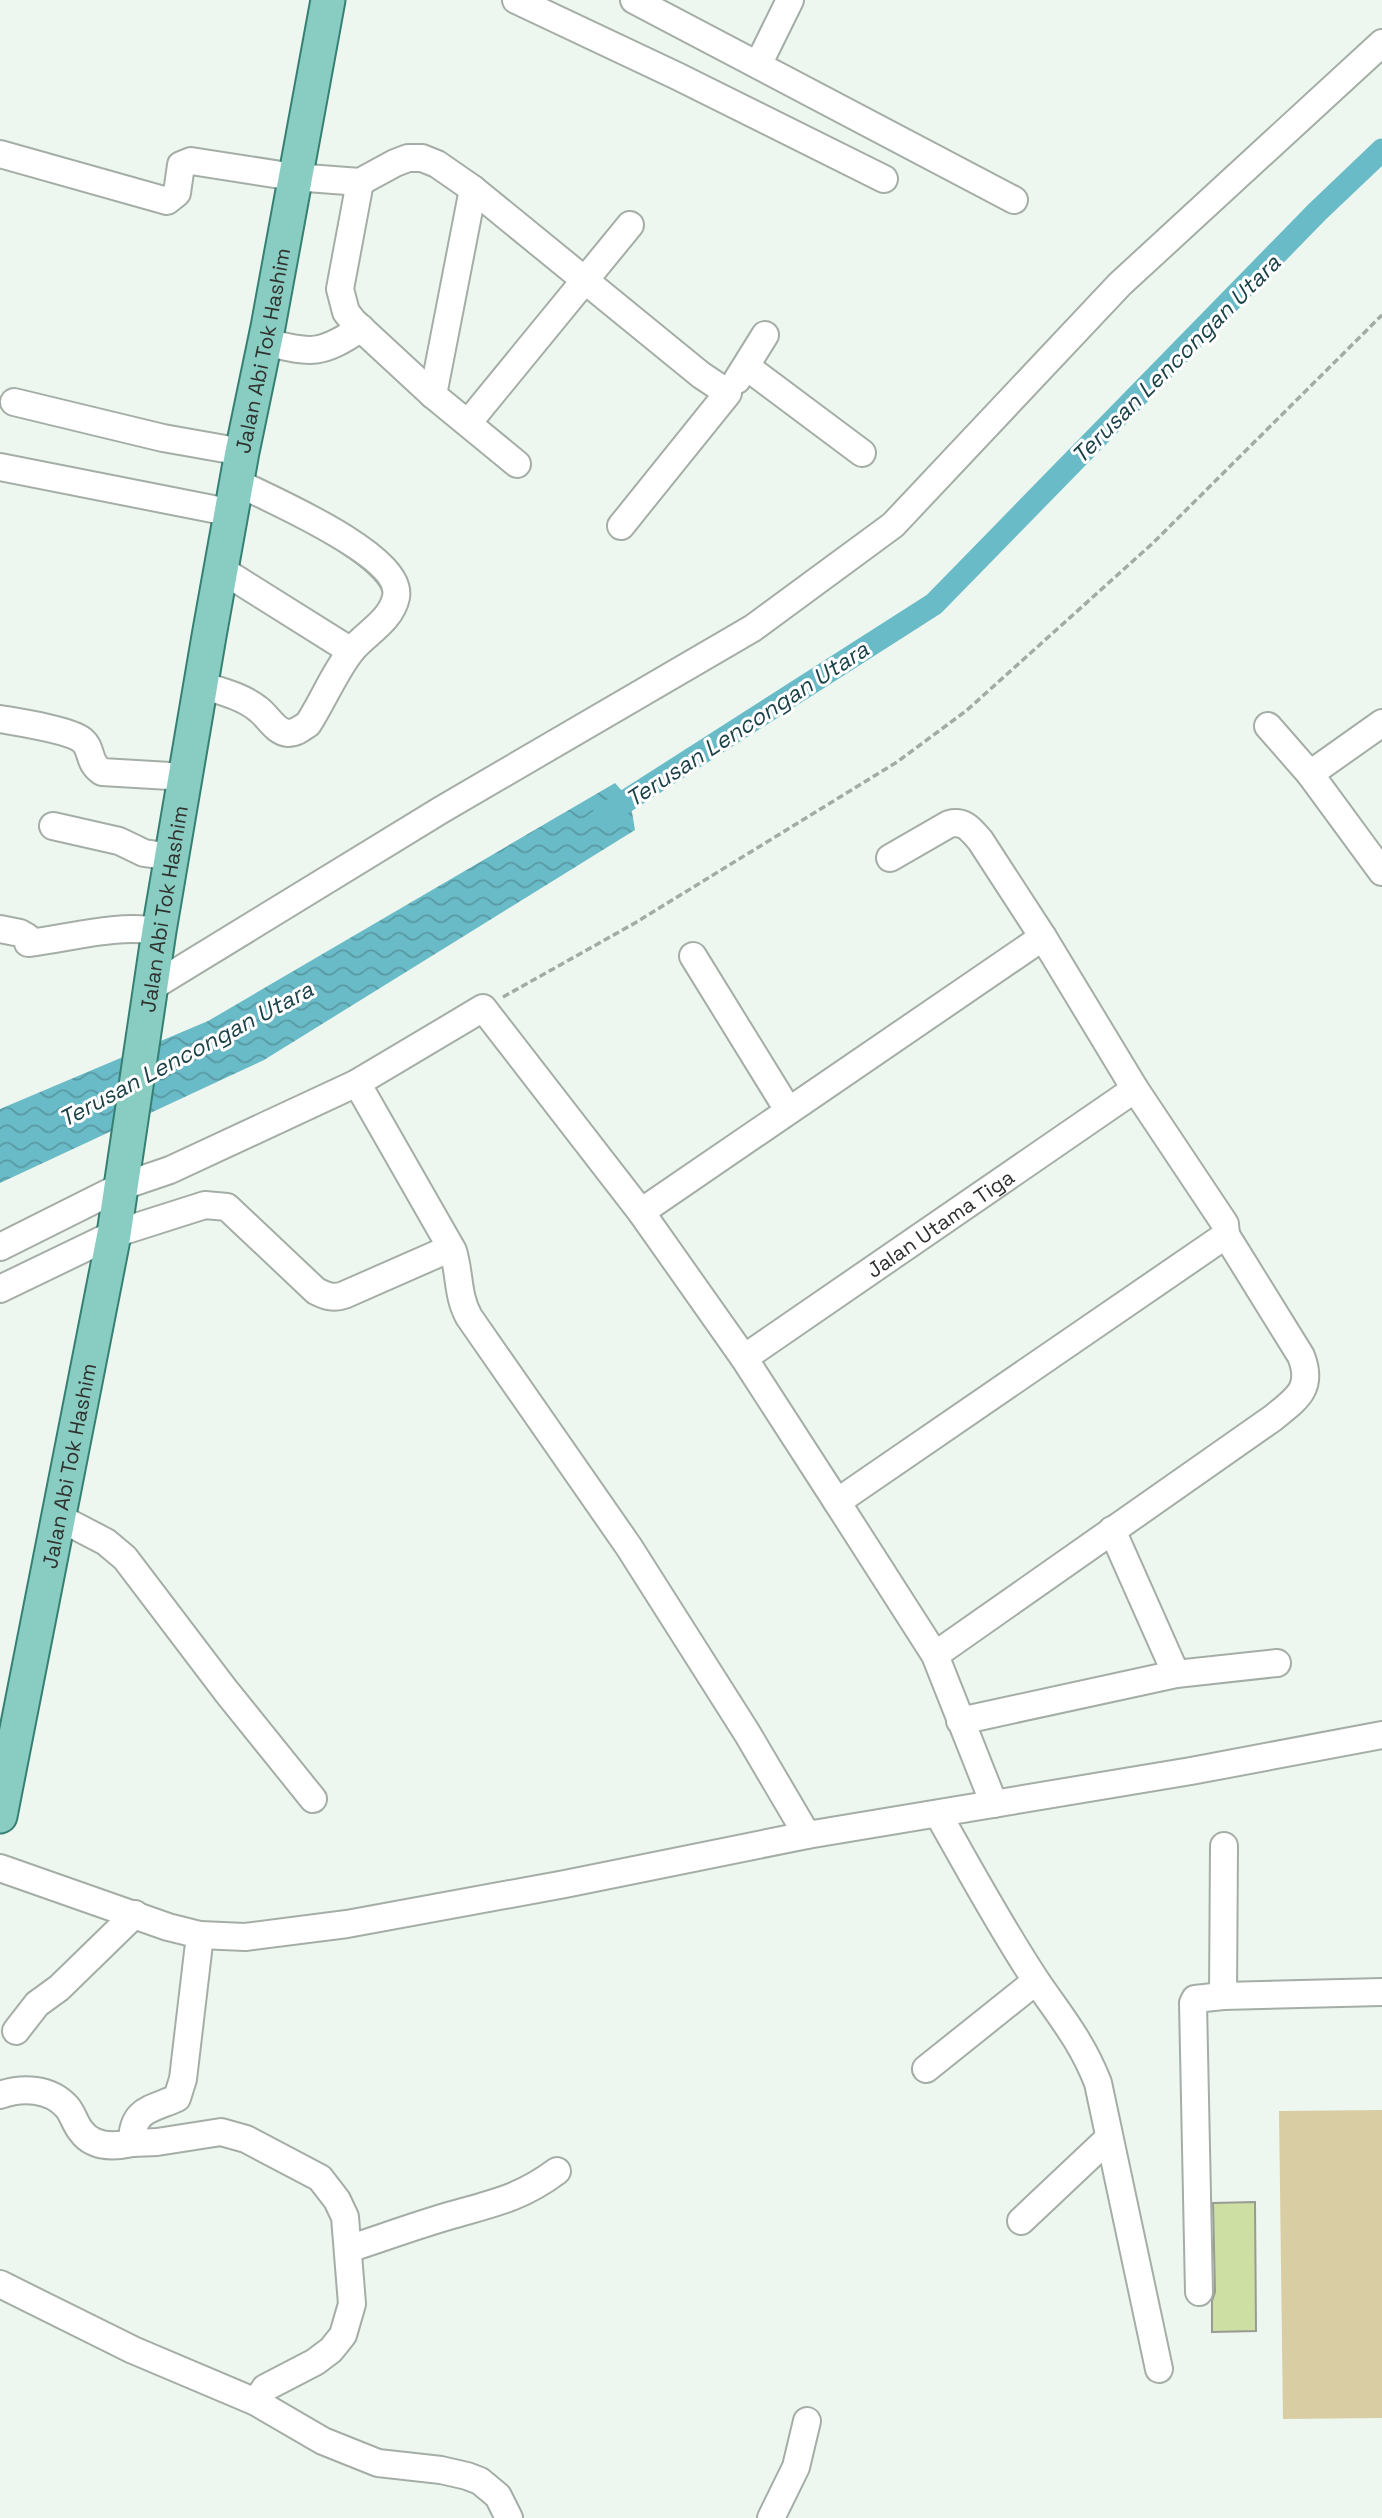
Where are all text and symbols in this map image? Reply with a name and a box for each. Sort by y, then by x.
street label: Jalan Abi Tok Hashim [229,246,296,456]
water label: Terusan Lencongan Utara [1065,248,1287,470]
water label: Terusan Lencongan Utara [620,634,875,814]
street label: Jalan Abi Tok Hashim [134,803,194,1014]
water label: Terusan Lencongan Utara [54,974,319,1134]
street label: Jalan Utama Tiga [861,1163,1019,1283]
street label: Jalan Abi Tok Hashim [35,1361,102,1571]

